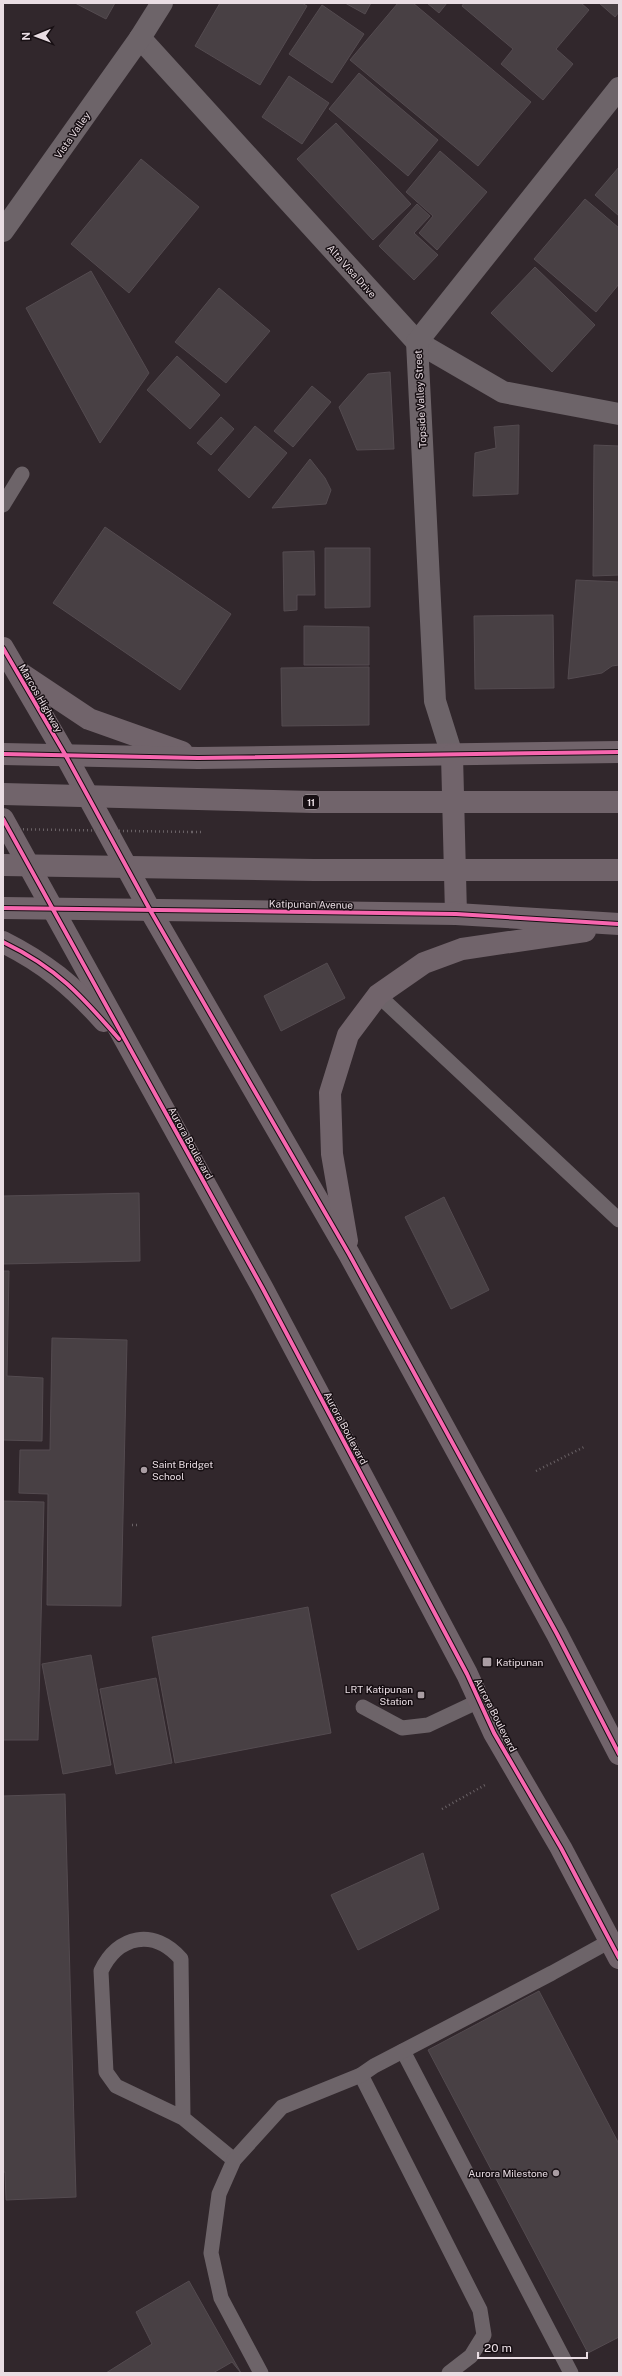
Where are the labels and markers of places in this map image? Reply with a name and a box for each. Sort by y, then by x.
place label: Saint Bridget School [152,1458,213,1482]
marker: Saint Bridget School [139,1465,149,1475]
marker: Katipunan [481,1656,493,1668]
place label: Katipunan [496,1656,544,1668]
place label: LRT Katipunan Station [345,1683,413,1707]
marker: LRT Katipunan Station [416,1690,426,1700]
place label: Aurora Milestone [468,2167,548,2179]
marker: Aurora Milestone [551,2168,561,2178]

